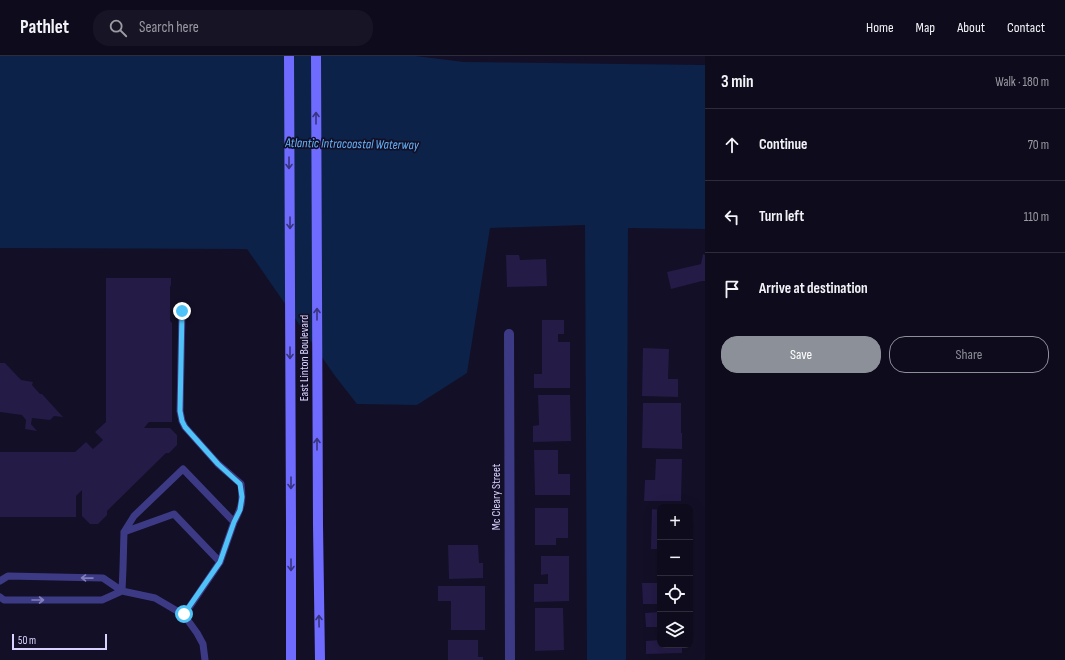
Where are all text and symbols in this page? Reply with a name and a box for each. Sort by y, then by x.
search box [93,10,373,46]
text: Pathlet [20,16,69,39]
icon: search [107,17,129,39]
text: Search here [139,18,199,37]
text: Home [866,19,894,36]
text: Map [916,19,935,36]
text: About [957,19,985,36]
text: Contact [1007,19,1045,36]
text: 3 min [721,72,754,92]
text: Walk · 180 m [995,74,1049,90]
one-way arrow [312,112,320,125]
icon: ahead [721,134,743,156]
water label: Atlantic Intracoastal Waterway [284,135,420,153]
text: Continue [759,135,808,154]
text: 70 m [1028,137,1049,153]
one-way arrow [285,156,293,169]
icon: left [721,206,743,228]
text: Turn left [759,207,804,226]
text: 110 m [1024,209,1049,225]
one-way arrow [286,216,294,229]
icon: arrive [721,278,743,300]
text: Arrive at destination [759,279,868,298]
route end [173,302,191,320]
one-way arrow [313,308,321,321]
street label: East Linton Boulevard [297,315,312,401]
button: Save [721,336,881,373]
button: Share [889,336,1049,373]
one-way arrow [286,346,294,359]
one-way arrow [313,438,321,451]
street label: Mc Cleary Street [489,463,504,530]
one-way arrow [287,476,295,489]
map controls [657,504,693,648]
button: + [657,504,693,540]
button: − [657,540,693,576]
one-way arrow [287,558,295,571]
one-way arrow [81,574,94,582]
button: locate [657,576,693,612]
one-way arrow [31,596,44,604]
route start [175,605,193,623]
button: layers [657,612,693,648]
one-way arrow [316,615,323,628]
scale bar [12,632,107,651]
text: 50 m [18,634,36,647]

